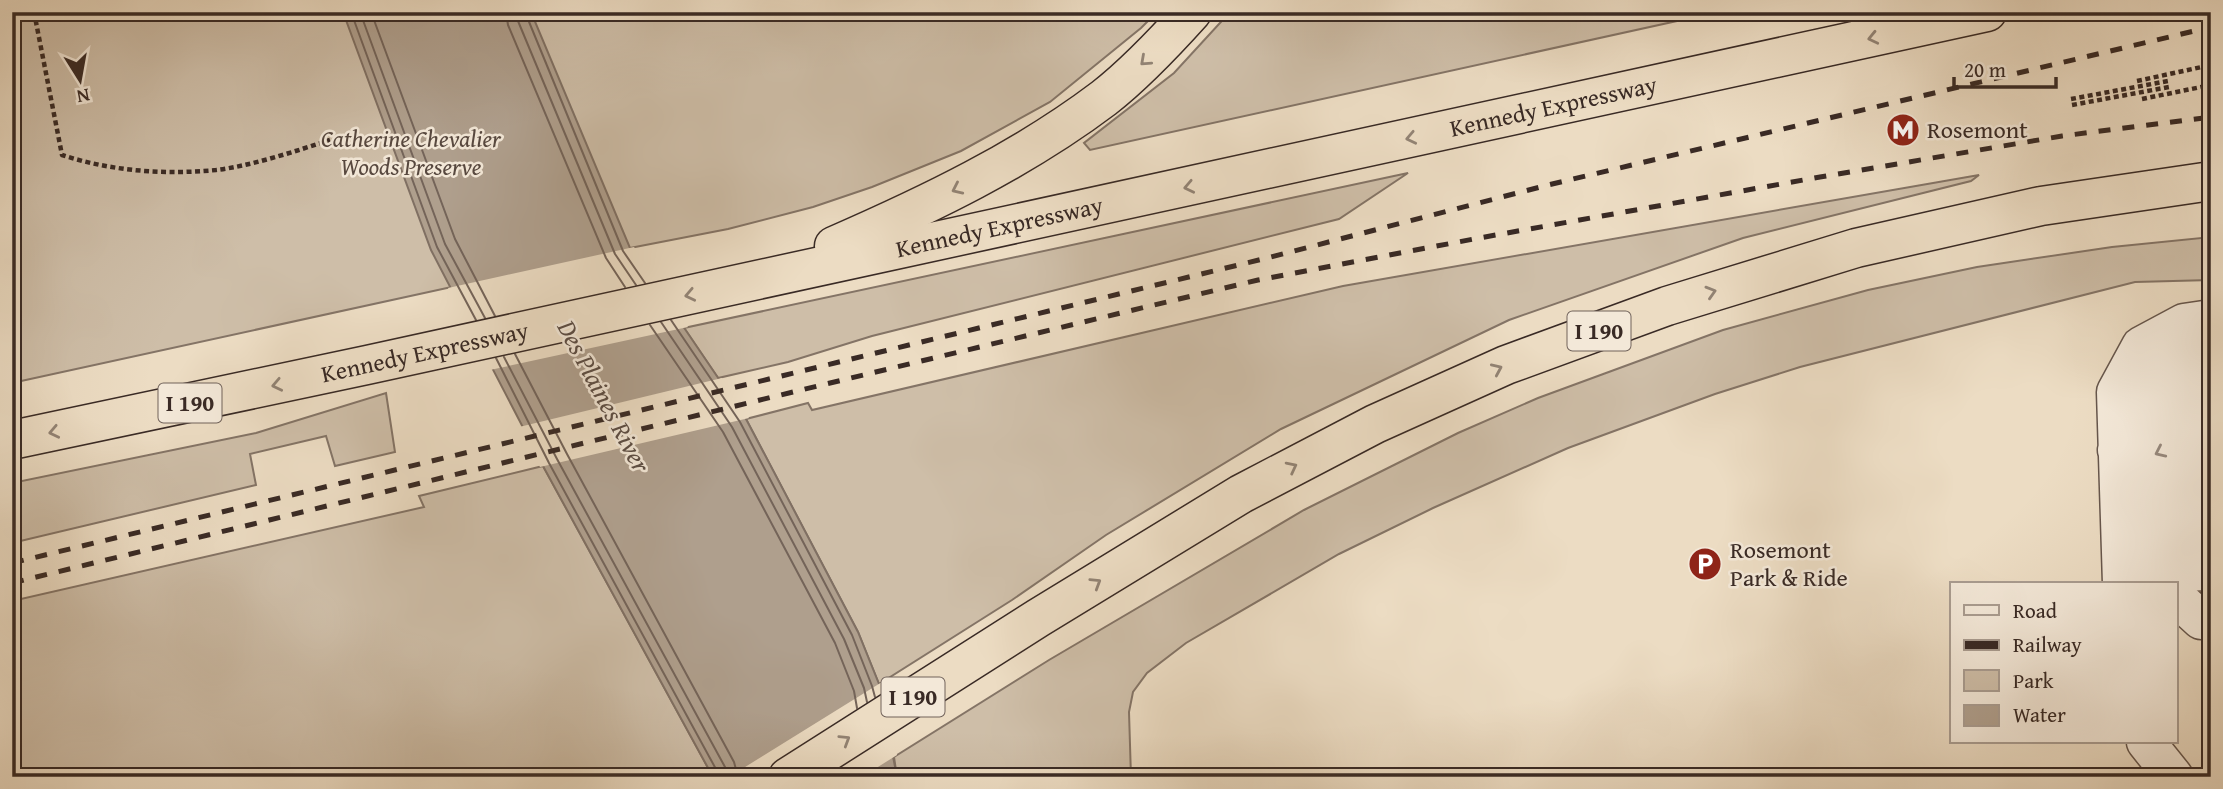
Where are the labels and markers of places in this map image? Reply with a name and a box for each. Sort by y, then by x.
metro station icon: Rosemont [1884,111,1922,149]
place label: Rosemont [1927,112,2028,147]
place label: Rosemont Park & Ride [1730,532,1848,595]
parking icon: Rosemont Park & Ride [1686,545,1724,583]

